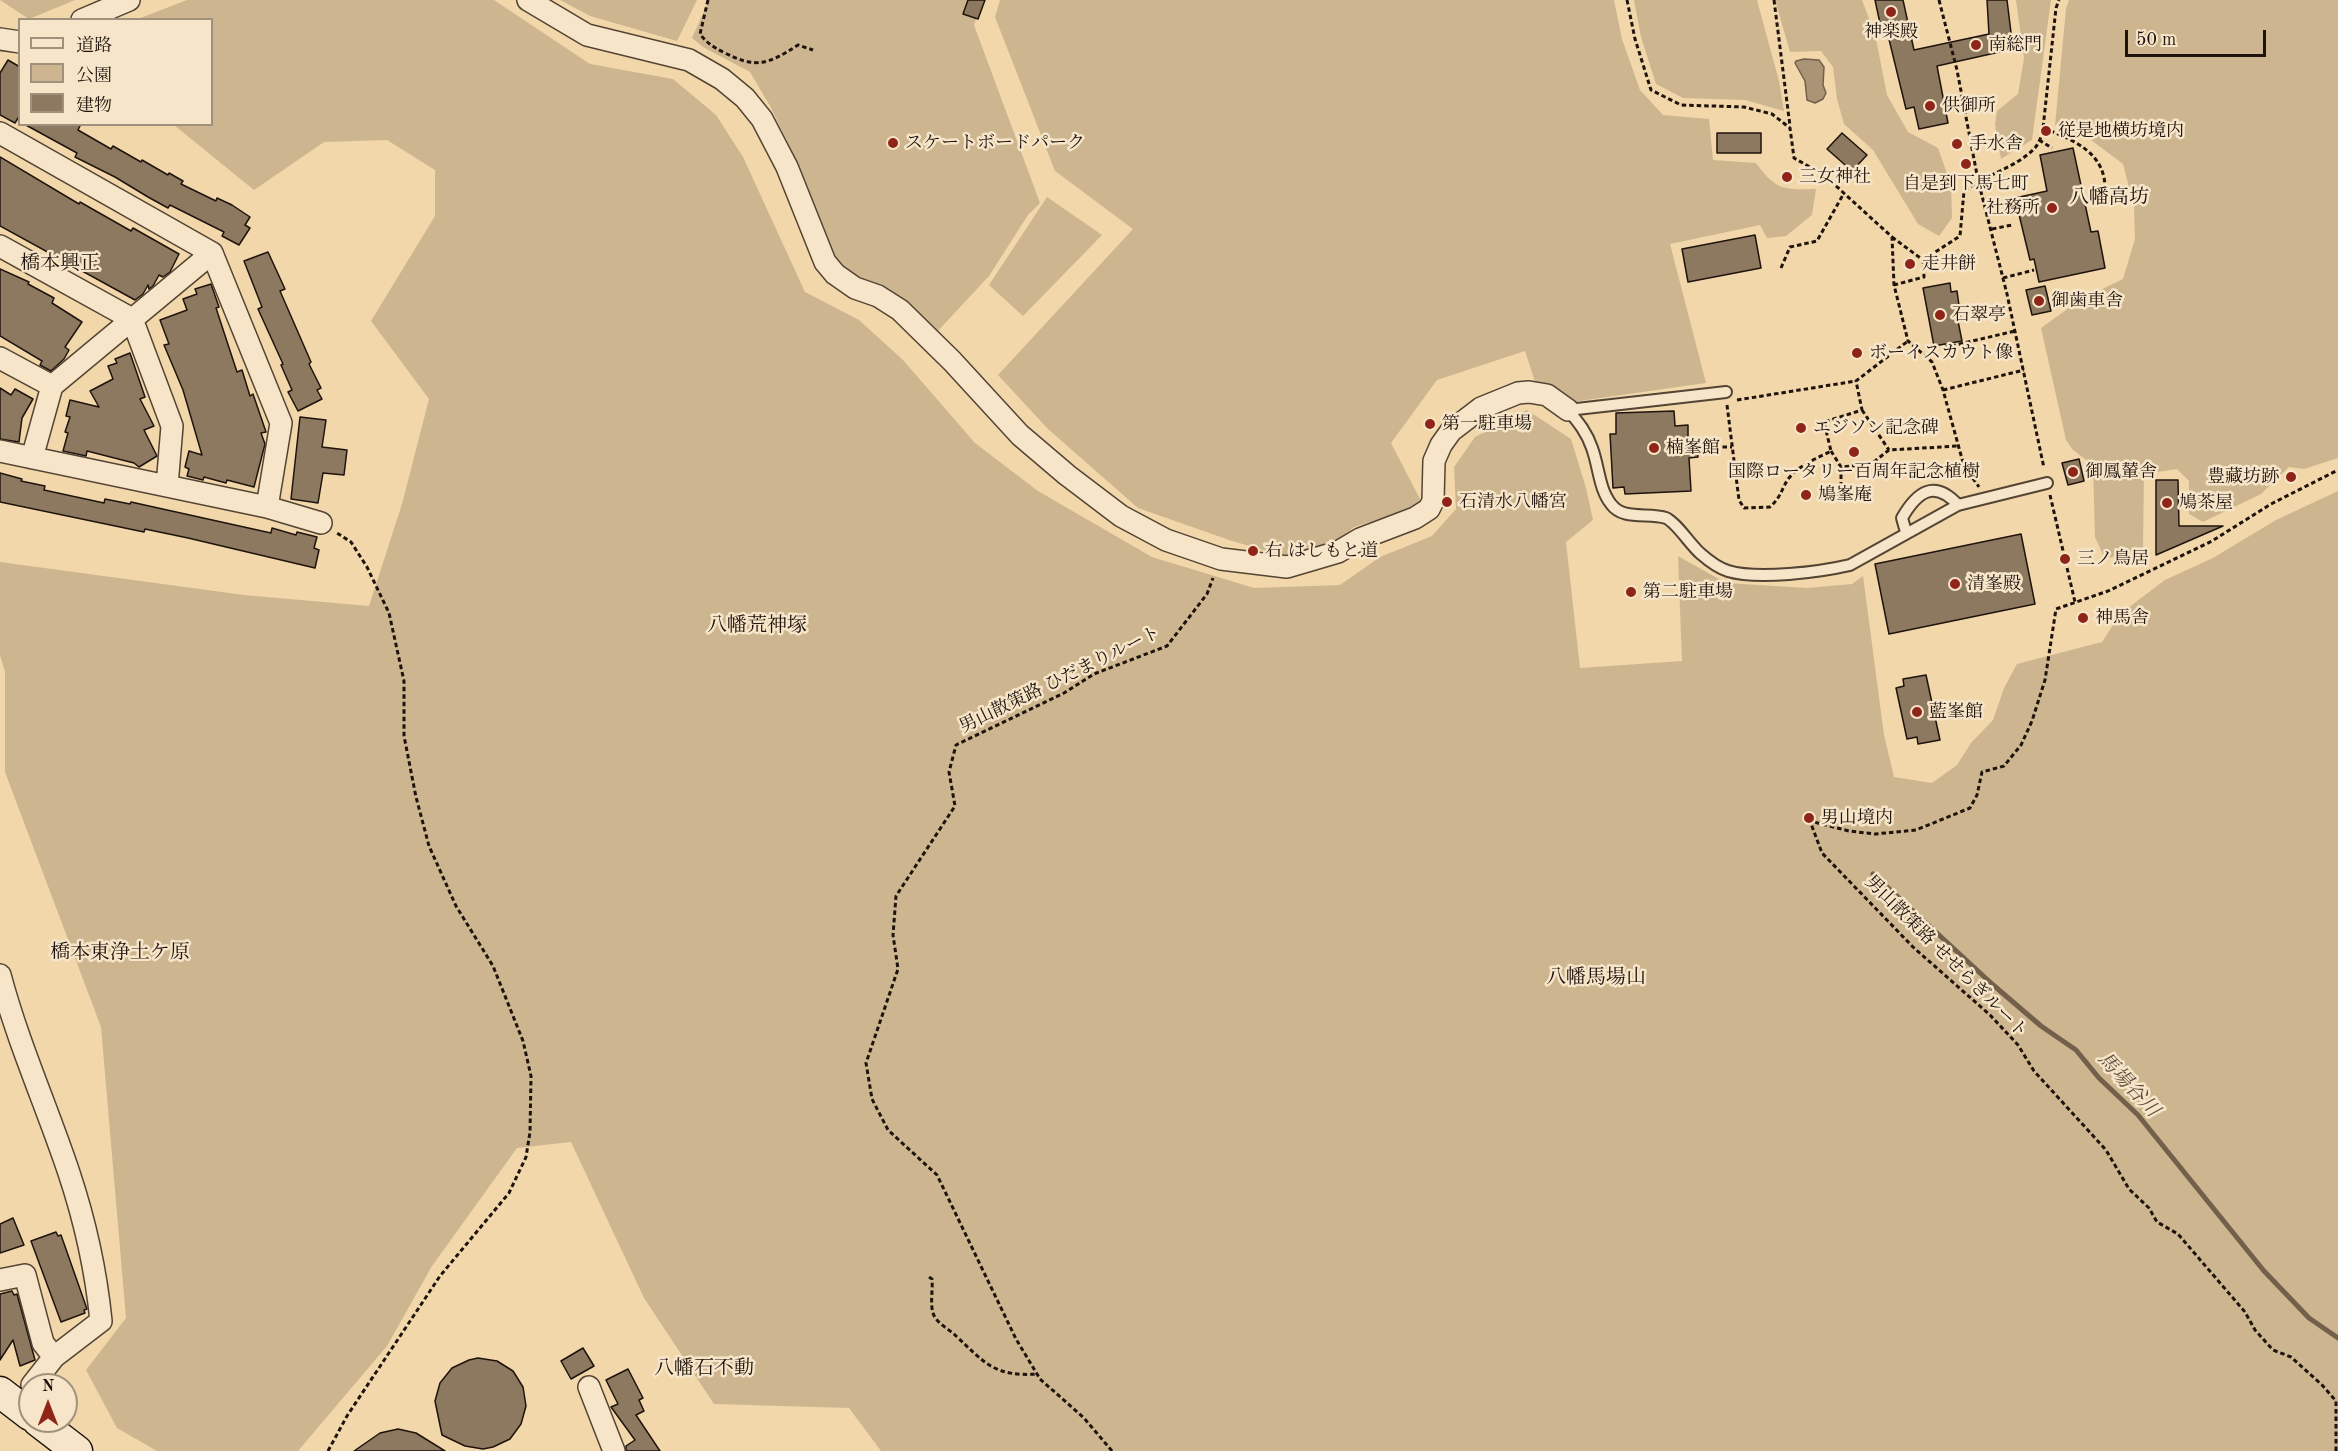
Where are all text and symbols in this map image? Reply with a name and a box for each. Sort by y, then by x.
marker: 神楽殿 [1884,5,1898,19]
legend [18,18,213,126]
scale bar [2128,18,2269,56]
place label: 神楽殿 [1864,21,1918,43]
text: 50 m [2136,31,2176,49]
place label: 南総門 [1988,34,2042,56]
text: 道路 [76,37,112,55]
marker: 南総門 [1969,38,1983,52]
text: 公園 [76,67,112,85]
place label: 供御所 [1942,95,1996,117]
text: 建物 [76,97,112,115]
marker: 供御所 [1923,99,1937,113]
place label: 従是地横坊境内 [2058,120,2184,142]
marker: 従是地横坊境内 [2039,124,2053,138]
place label: スケートボードパーク [905,132,1085,154]
place label: 手水舎 [1969,133,2023,155]
marker: スケートボードパーク [886,136,900,150]
marker: 手水舎 [1950,137,1964,151]
marker: 自是到下馬七町 [1959,157,1973,171]
place label: 三女神社 [1799,166,1871,188]
marker: 三女神社 [1780,170,1794,184]
place label: 自是到下馬七町 [1903,173,2029,195]
district label: 八幡高坊 [2069,186,2149,210]
place label: 社務所 [1986,197,2040,219]
marker: 社務所 [2045,201,2059,215]
district label: 橋本興正 [20,252,100,276]
place label: 走井餅 [1922,253,1976,275]
marker: 走井餅 [1903,257,1917,271]
place label: 御歯車舎 [2051,290,2123,312]
marker: 御歯車舎 [2032,294,2046,308]
place label: 石翠亭 [1952,304,2006,326]
marker: 石翠亭 [1933,308,1947,322]
place label: ボーイスカウト像 [1869,342,2013,364]
marker: ボーイスカウト像 [1850,346,1864,360]
place label: 第一駐車場 [1442,413,1532,435]
marker: 第一駐車場 [1423,417,1437,431]
place label: エジソン記念碑 [1813,417,1939,439]
marker: エジソン記念碑 [1794,421,1808,435]
place label: 楠峯館 [1666,437,1720,459]
marker: 楠峯館 [1647,441,1661,455]
marker: 国際ロータリー百周年記念植樹 [1847,445,1861,459]
place label: 国際ロータリー百周年記念植樹 [1728,461,1980,483]
place label: 御鳳輦舎 [2085,461,2157,483]
marker: 御鳳輦舎 [2066,465,2080,479]
place label: 豊藏坊跡 [2207,466,2279,488]
marker: 豊藏坊跡 [2284,470,2298,484]
place label: 鳩峯庵 [1818,484,1872,506]
marker: 鳩峯庵 [1799,488,1813,502]
place label: 石清水八幡宮 [1459,491,1567,513]
place label: 鳩茶屋 [2179,492,2233,514]
marker: 石清水八幡宮 [1440,495,1454,509]
marker: 鳩茶屋 [2160,496,2174,510]
place label: 右 はしもと道 [1265,540,1378,562]
marker: 右 はしもと道 [1246,544,1260,558]
place label: 三ノ鳥居 [2077,548,2149,570]
marker: 三ノ鳥居 [2058,552,2072,566]
place label: 清峯殿 [1967,573,2021,595]
marker: 清峯殿 [1948,577,1962,591]
place label: 第二駐車場 [1643,581,1733,603]
marker: 第二駐車場 [1624,585,1638,599]
place label: 神馬舎 [2095,607,2149,629]
marker: 神馬舎 [2076,611,2090,625]
district label: 八幡荒神塚 [707,614,807,638]
street label: 男山散策路 ひだまりルート [956,622,1164,738]
place label: 藍峯館 [1929,701,1983,723]
marker: 藍峯館 [1910,705,1924,719]
place label: 男山境内 [1821,807,1893,829]
marker: 男山境内 [1802,811,1816,825]
street label: 男山散策路 せせらぎルート [1860,871,2032,1043]
district label: 橋本東浄土ケ原 [50,941,190,965]
district label: 八幡馬場山 [1546,966,1646,990]
water label: 馬場谷川 [2092,1048,2164,1122]
district label: 八幡石不動 [654,1357,754,1381]
north arrow [18,1373,78,1433]
text: N [42,1379,54,1395]

